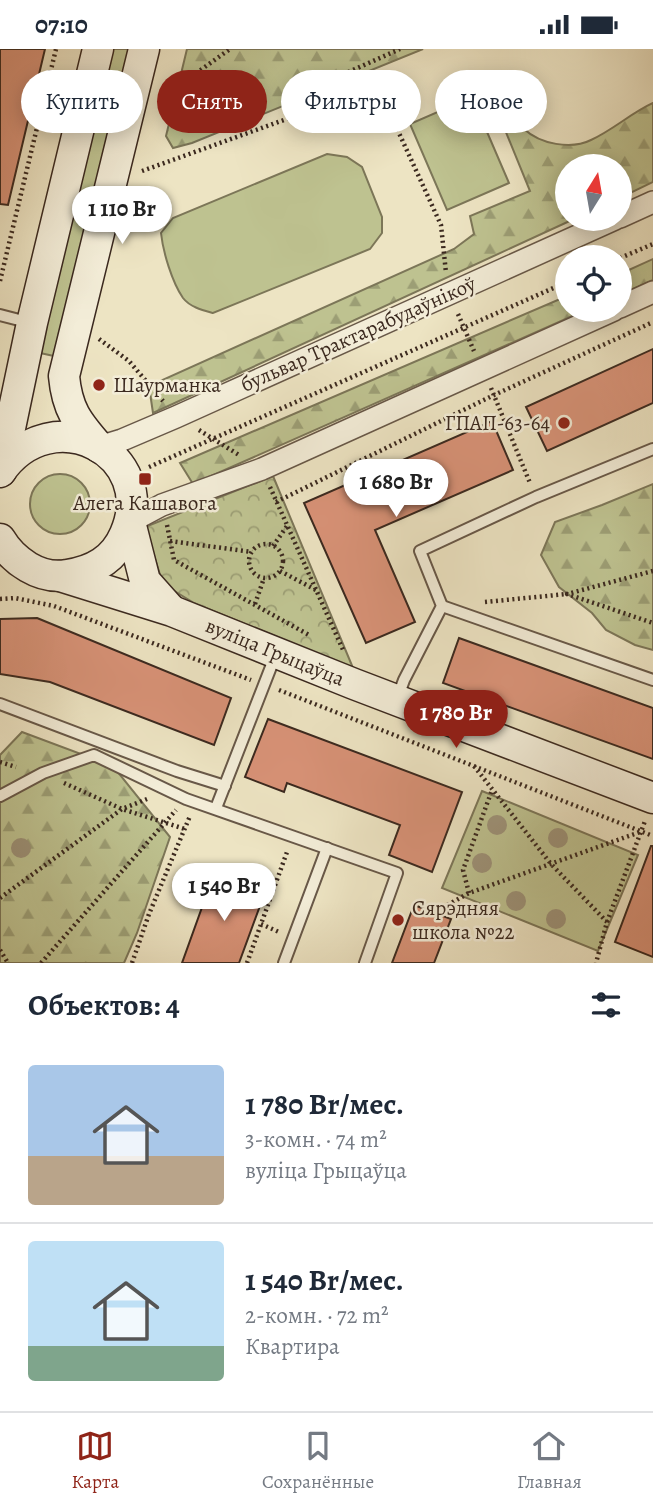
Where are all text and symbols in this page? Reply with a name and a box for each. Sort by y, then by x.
text: 07:10 [35,7,88,42]
chip: Купить [21,70,143,133]
chip: Снять [157,70,267,133]
chip: Фильтры [281,70,421,133]
chip: Новое [435,70,547,133]
north arrow [555,154,632,231]
map controls [555,154,632,322]
pin: 1 110 Br [50,187,194,246]
text: 1 110 Br [88,193,156,224]
button: locate [555,245,632,322]
street label: бульвар Трактарабудаўнікоў [236,269,480,399]
place label: Шаурманка [113,371,221,399]
marker: Шаурманка [91,377,107,393]
place label: ГПАП-63-64 [445,409,550,437]
marker: ГПАП-63-64 [556,415,572,431]
pin: 1 680 Br [324,459,468,519]
text: 1 680 Br [359,466,433,497]
marker: Алега Кашавога [137,471,153,487]
place label: Алега Кашавога [72,489,217,517]
street label: вуліца Грыцаўца [201,611,349,693]
pin: 1 780 Br [384,691,528,750]
text: 1 780 Br [420,697,492,728]
pin: 1 540 Br [152,863,296,923]
text: 1 540 Br [188,870,260,901]
place label: Сярэдняя школа №22 [412,894,515,946]
marker: Сярэдняя школа №22 [390,912,406,928]
text: Объектов: 4 [28,985,180,1025]
icon: filters [587,986,625,1024]
text: 1 780 Br/мес. [245,1084,404,1124]
icon: home [84,1093,168,1177]
text: 3-комн. · 74 m² [245,1124,387,1155]
text: вуліца Грыцаўца [245,1155,407,1186]
text: 1 540 Br/мес. [245,1260,404,1300]
icon: home [84,1269,168,1353]
text: 2-комн. · 72 m² [245,1300,389,1331]
text: Квартира [245,1331,340,1362]
tab: Карта [71,1427,119,1495]
tab: Сохранённые [262,1427,374,1495]
tab: Главная [517,1427,582,1495]

